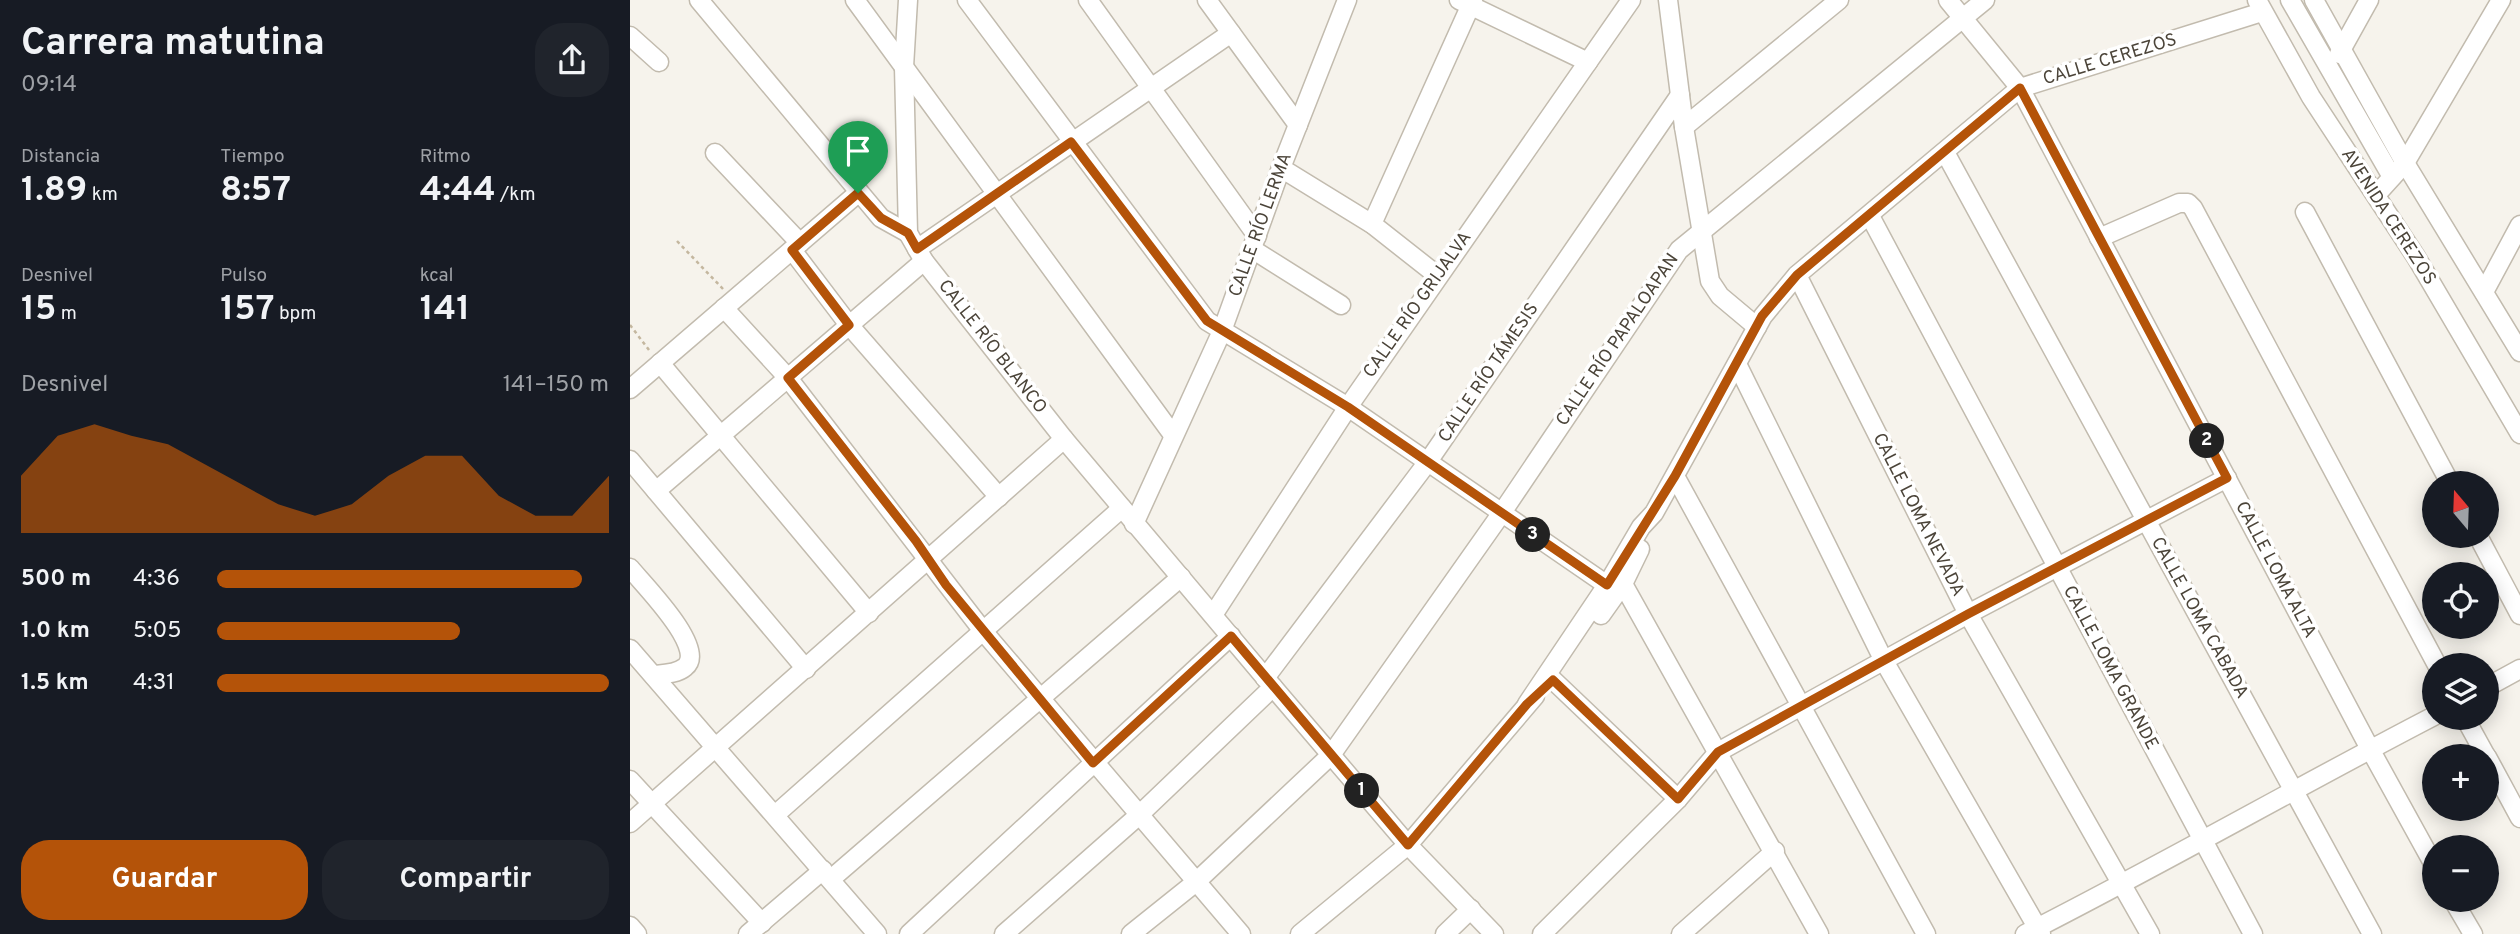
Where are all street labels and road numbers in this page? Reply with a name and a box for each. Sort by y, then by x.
street label: CALLE CEREZOS [2040,29,2180,91]
street label: AVENIDA CEREZOS [2335,144,2441,290]
street label: CALLE RÍO LERMA [1222,149,1298,300]
street label: CALLE RÍO GRIJALVA [1357,226,1477,383]
street label: CALLE RÍO PAPALOAPAN [1550,248,1684,431]
street label: CALLE RÍO BLANCO [933,274,1053,419]
street label: CALLE RÍO TÁMESIS [1432,298,1544,447]
street label: CALLE LOMA NEVADA [1867,430,1969,600]
street label: CALLE LOMA ALTA [2229,498,2321,642]
street label: CALLE LOMA CABADA [2145,533,2253,703]
street label: CALLE LOMA GRANDE [2057,582,2163,754]

